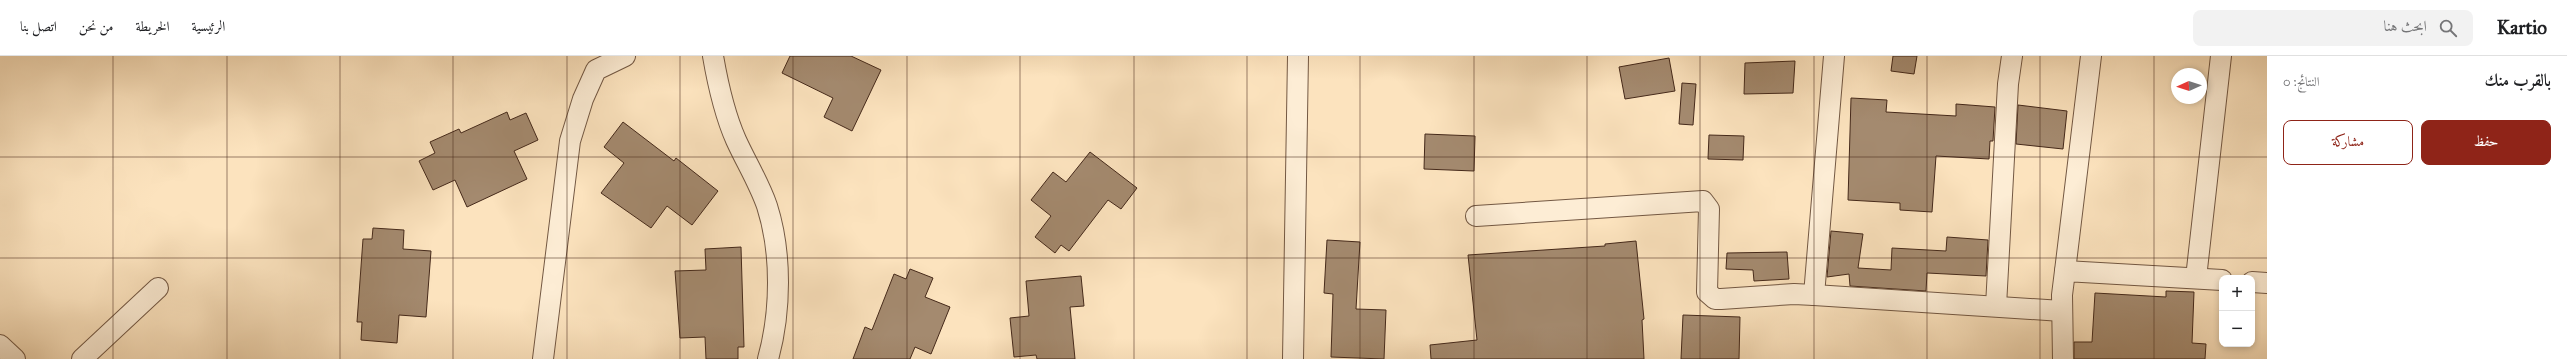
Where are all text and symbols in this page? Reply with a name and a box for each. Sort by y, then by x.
search box [2193,10,2473,46]
text: Kartio [2497,16,2547,39]
text: ابحث هنا [2384,17,2427,35]
icon: search [2437,17,2459,39]
text: اتصل بنا [20,18,57,35]
text: من نحن [79,18,114,35]
text: الخريطة [136,18,170,35]
text: الرئيسية [192,18,225,35]
north arrow [2171,68,2207,104]
text: بالقرب منك [2485,70,2551,91]
text: النتائج: 0 [2283,74,2319,90]
button: مشاركة [2283,120,2413,165]
button: حفظ [2421,120,2551,165]
map controls [2219,275,2255,347]
button: + [2219,275,2255,311]
button: − [2219,311,2255,347]

